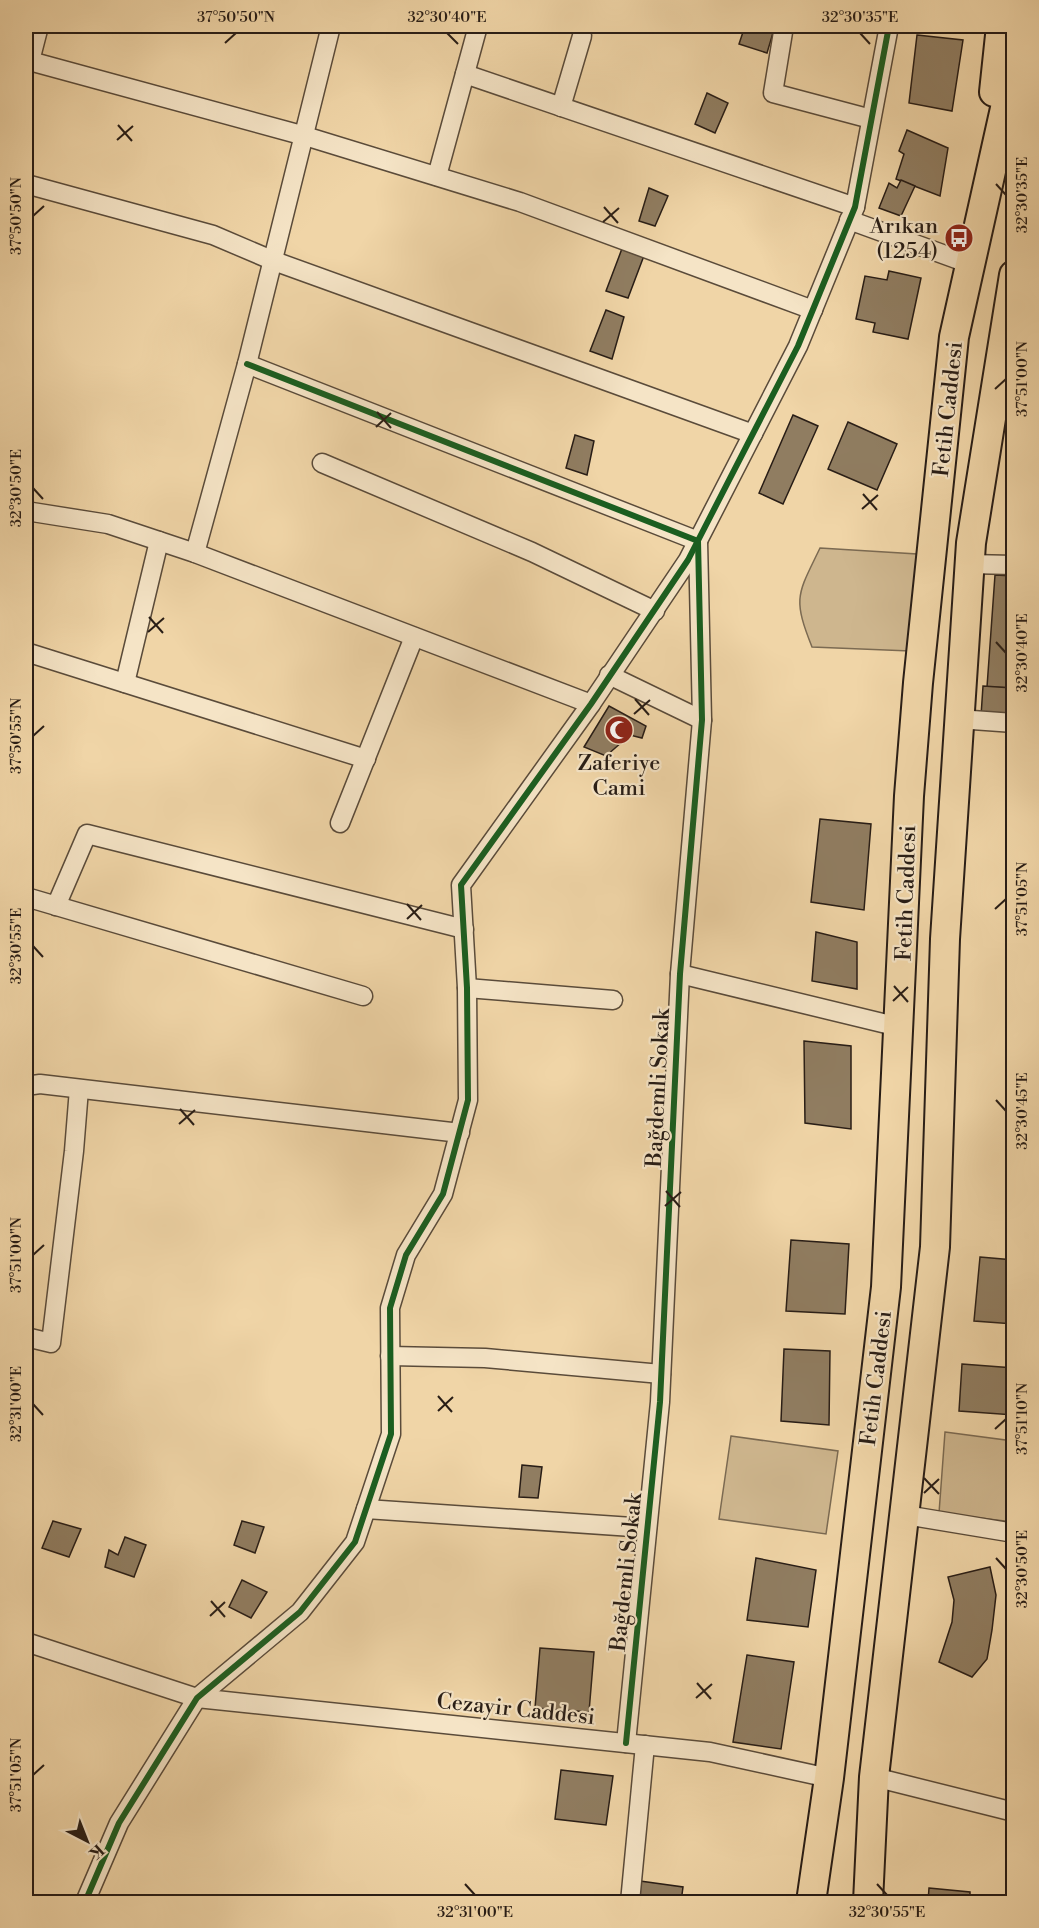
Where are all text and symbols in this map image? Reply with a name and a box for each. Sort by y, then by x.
text: 37°50'50"N [197,8,275,27]
text: 32°30'40"E [407,8,487,27]
text: 32°30'35"E [822,8,898,27]
text: 32°30'35"E [1013,157,1032,233]
text: 37°50'50"N [7,177,26,255]
place label: Arıkan (1254) [869,213,938,265]
bus stop icon: Arıkan (1254) [943,222,975,254]
street label: Fetih Caddesi [928,340,969,478]
text: 37°51'00"N [1013,341,1032,417]
text: 32°30'50"E [7,449,26,527]
text: 32°30'40"E [1013,613,1032,693]
text: 37°50'55"N [7,698,26,774]
mosque icon: Zaferiye Cami [603,714,635,746]
place label: Zaferiye Cami [578,750,660,802]
street label: Fetih Caddesi [891,825,922,961]
text: 37°51'05"N [1013,862,1032,936]
text: 32°30'55"E [7,908,26,984]
street label: Bağdemli Sokak [641,1006,676,1169]
text: 32°30'45"E [1013,1072,1032,1150]
text: 37°51'00"N [7,1217,26,1293]
street label: Fetih Caddesi [855,1309,898,1447]
text: 32°31'00"E [7,1366,26,1442]
text: 37°51'10"N [1013,1383,1032,1455]
street label: Bağdemli Sokak [605,1490,648,1654]
text: 32°30'50"E [1013,1530,1032,1608]
street label: Cezayir Caddesi [435,1688,596,1731]
text: 37°51'05"N [7,1738,26,1812]
north arrow [57,1811,117,1871]
text: K [84,1840,108,1864]
text: 32°31'00"E [437,1903,513,1922]
text: 32°30'55"E [849,1903,925,1922]

